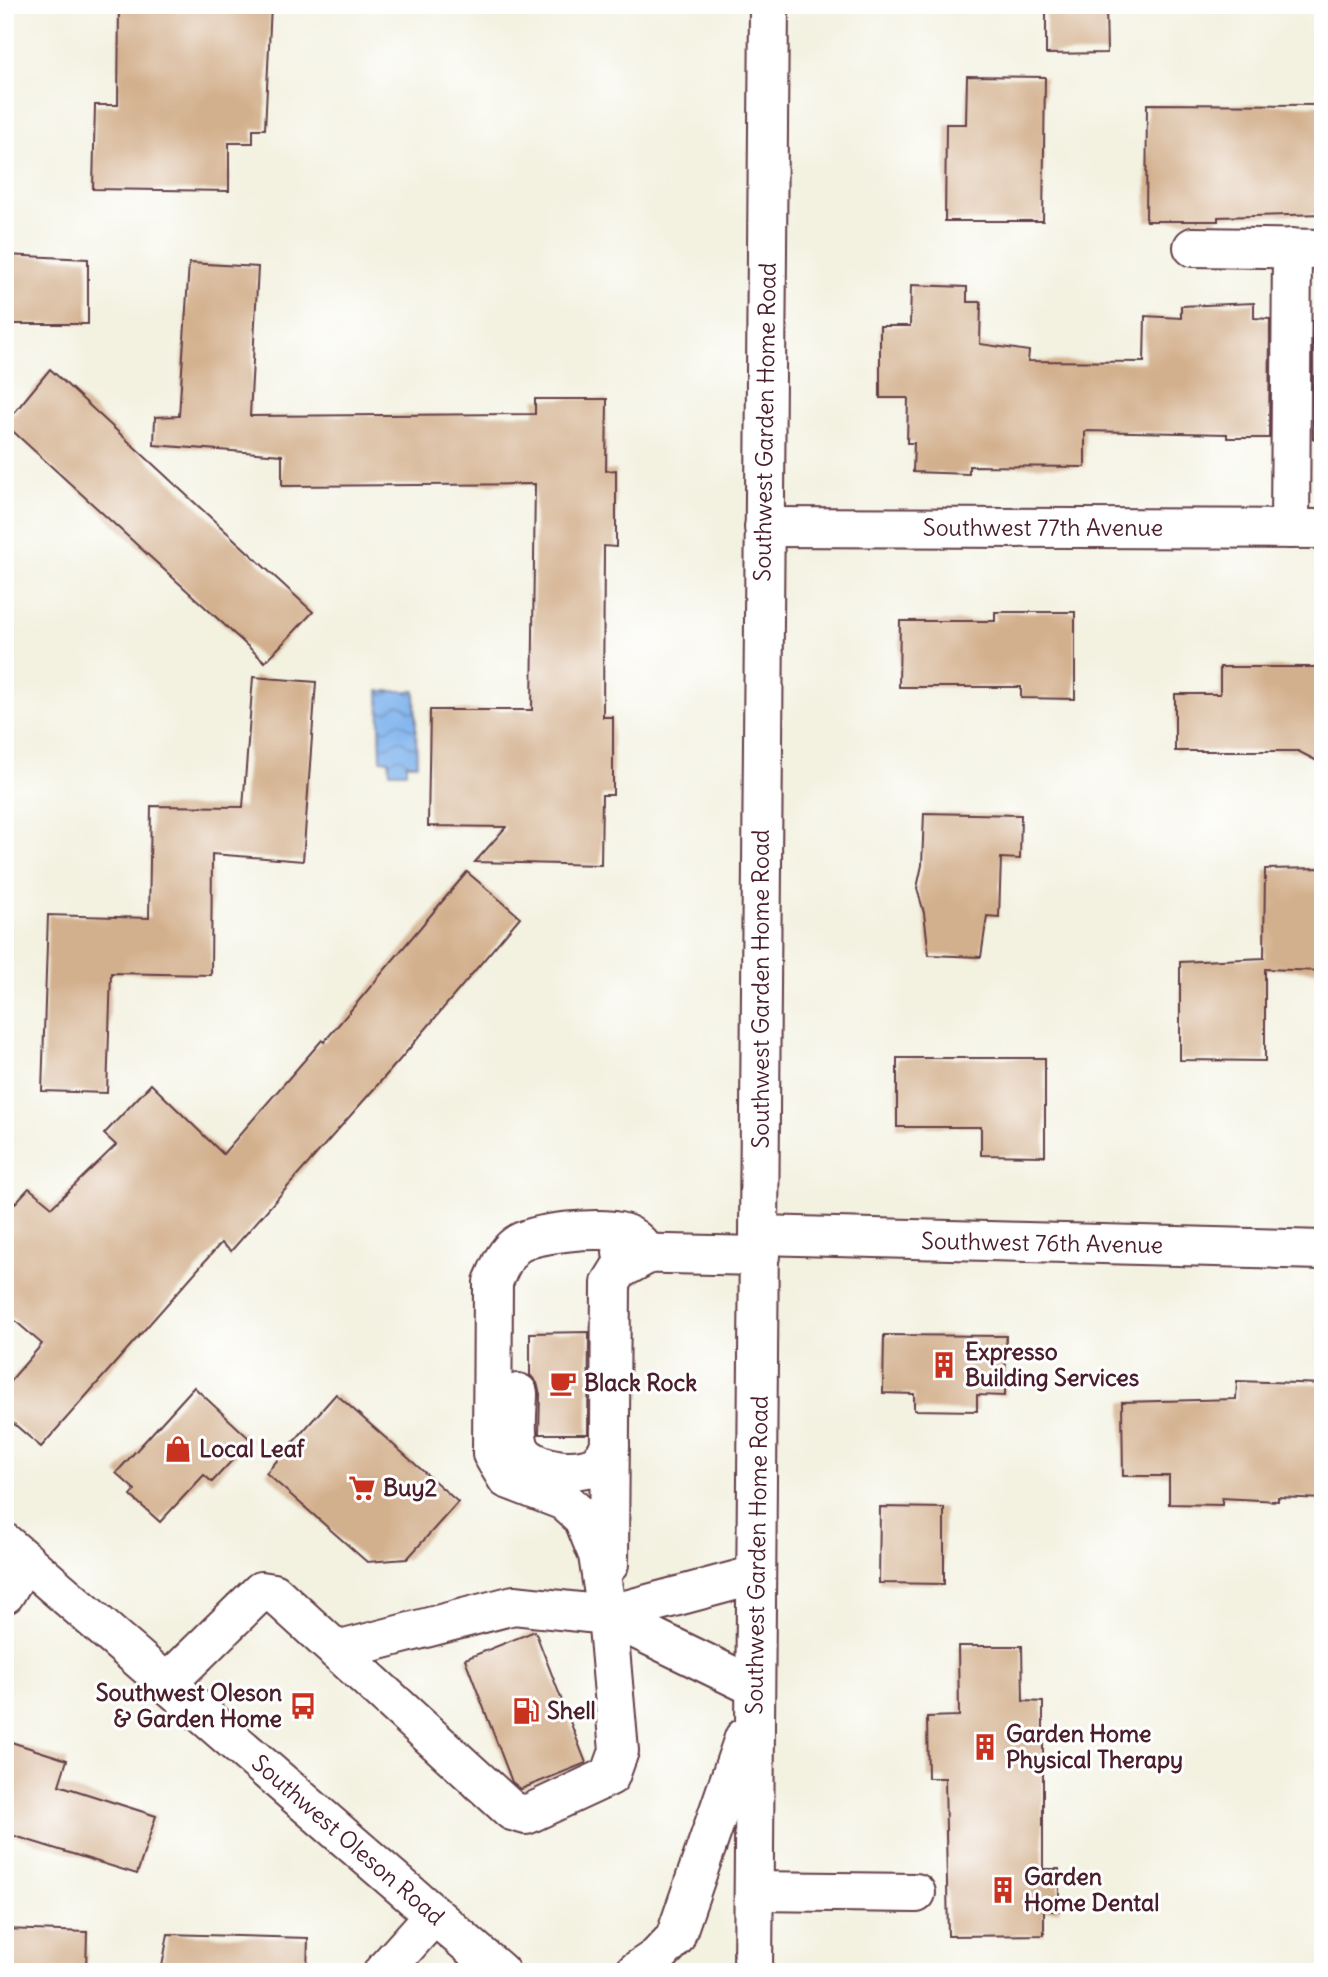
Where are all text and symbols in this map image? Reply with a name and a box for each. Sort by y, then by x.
street label: Southwest Garden Home Road [747,262,782,582]
street label: Southwest 77th Avenue [923,513,1163,542]
street label: Southwest Garden Home Road [746,829,775,1149]
street label: Southwest 76th Avenue [921,1226,1163,1259]
place label: Expresso Building Services [965,1337,1139,1392]
building icon: Expresso Building Services [929,1350,959,1380]
cafe icon: Black Rock [548,1368,578,1398]
place label: Black Rock [584,1368,697,1397]
street label: Southwest Garden Home Road [739,1395,774,1715]
shop icon: Local Leaf [163,1434,193,1464]
place label: Local Leaf [199,1434,306,1463]
supermarket icon: Buy2 [347,1473,377,1503]
place label: Buy2 [383,1473,437,1502]
place label: Southwest Oleson & Garden Home [96,1678,282,1733]
bus stop icon: Southwest Oleson & Garden Home [288,1691,318,1721]
fuel station icon: Shell [511,1696,541,1726]
place label: Shell [547,1696,596,1725]
place label: Garden Home Physical Therapy [1006,1719,1183,1774]
building icon: Garden Home Physical Therapy [970,1732,1000,1762]
street label: Southwest Oleson Road [246,1748,451,1931]
place label: Garden Home Dental [1024,1862,1159,1917]
building icon: Garden Home Dental [988,1875,1018,1905]

